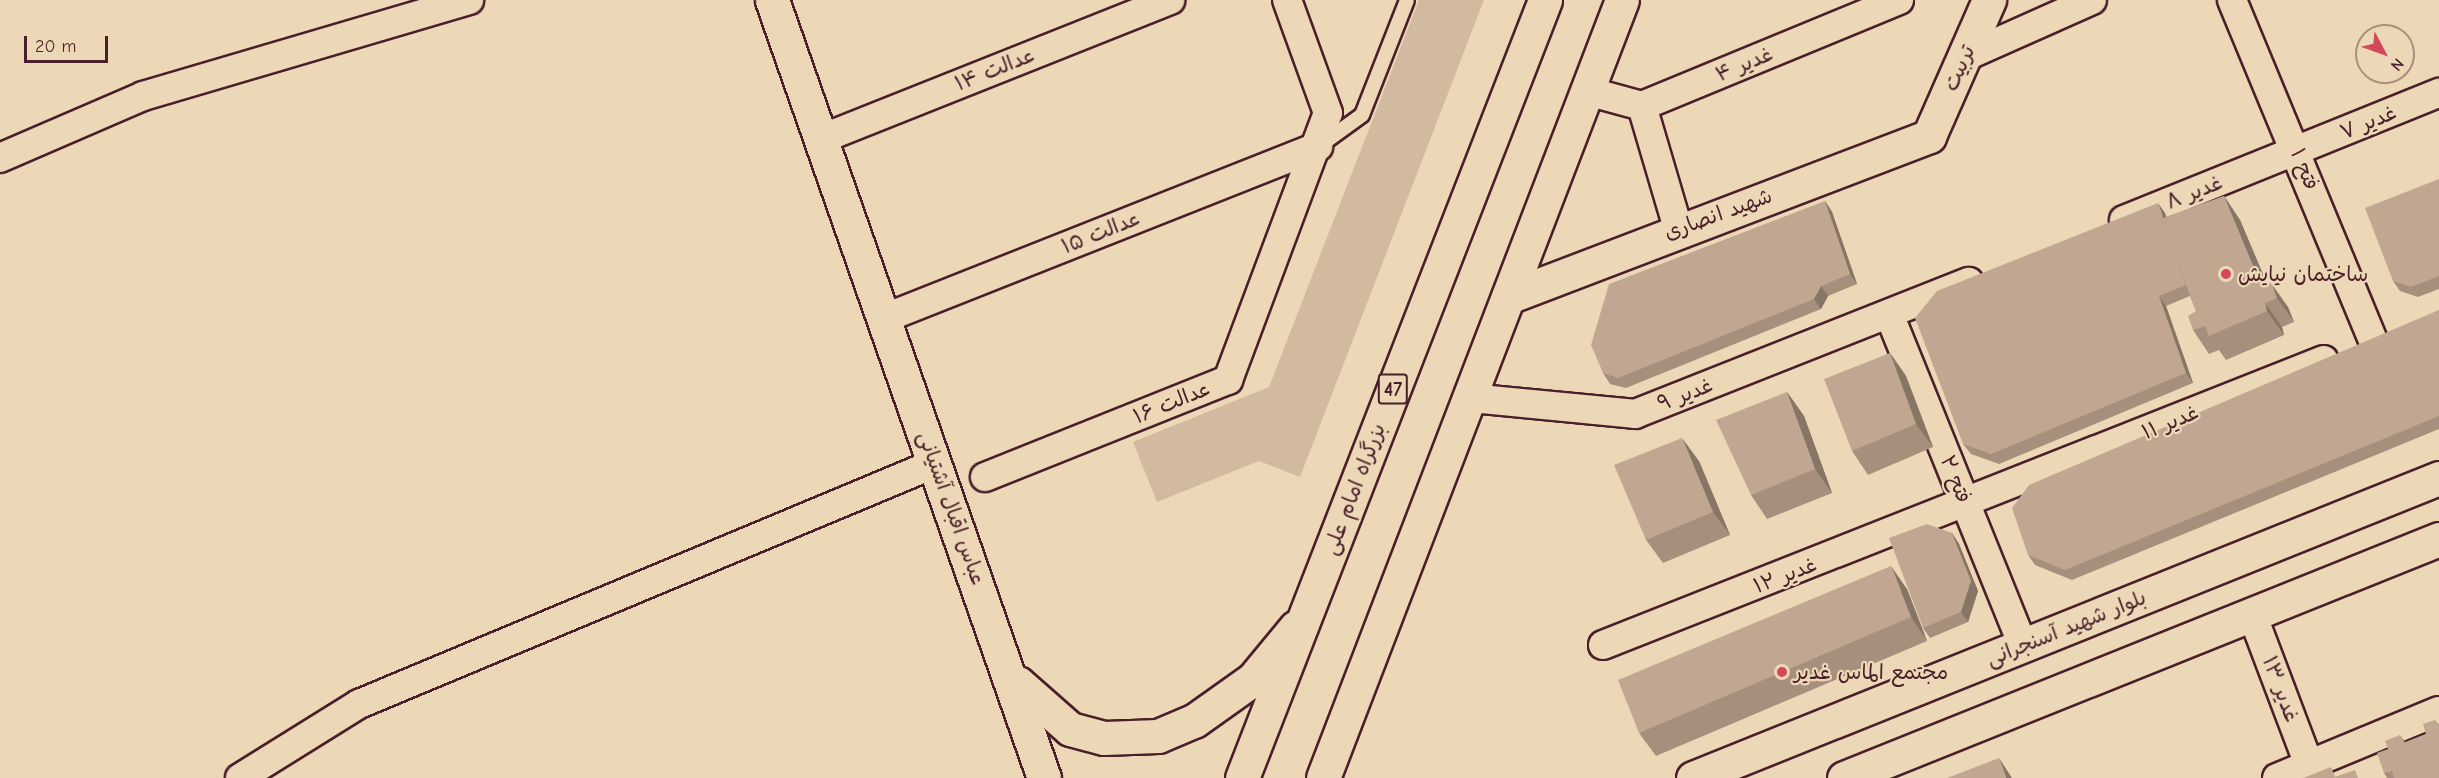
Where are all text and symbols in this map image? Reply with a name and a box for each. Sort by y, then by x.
scale bar [27,24,111,62]
north arrow [2355,24,2415,84]
text: 20 m [35,36,76,57]
street label: عدالت ۱۴ [951,41,1039,97]
street label: غدیر ۴ [1712,41,1776,87]
street label: تربیت [1938,41,1980,95]
text: N [2387,55,2407,74]
street label: غدیر ۷ [2336,99,2400,145]
street label: فتح ۱ [2285,144,2325,194]
street label: غدیر ۸ [2162,169,2226,215]
street label: شهید انصاری [1660,183,1776,245]
street label: عدالت ۱۵ [1058,205,1144,259]
place label: ساختمان نیایش [2238,261,2368,287]
marker: ساختمان نیایش [2219,267,2233,281]
road number: 47 [1376,372,1410,406]
street label: غدیر ۹ [1654,372,1716,416]
street label: عدالت ۱۶ [1129,375,1215,429]
street label: غدیر ۱۱ [2138,399,2202,445]
street label: بزرگراه امام علی [1317,420,1391,558]
street label: عباس اقبال آشتیانی [913,428,991,588]
street label: فتح ۲ [1935,451,1977,507]
street label: غدیر ۱۲ [1750,551,1820,599]
street label: بلوار شهید آسنجرانی [1982,584,2150,672]
street label: غدیر ۱۳ [2257,652,2305,726]
place label: مجتمع الماس غدیر [1794,659,1948,685]
marker: مجتمع الماس غدیر [1775,665,1789,679]

